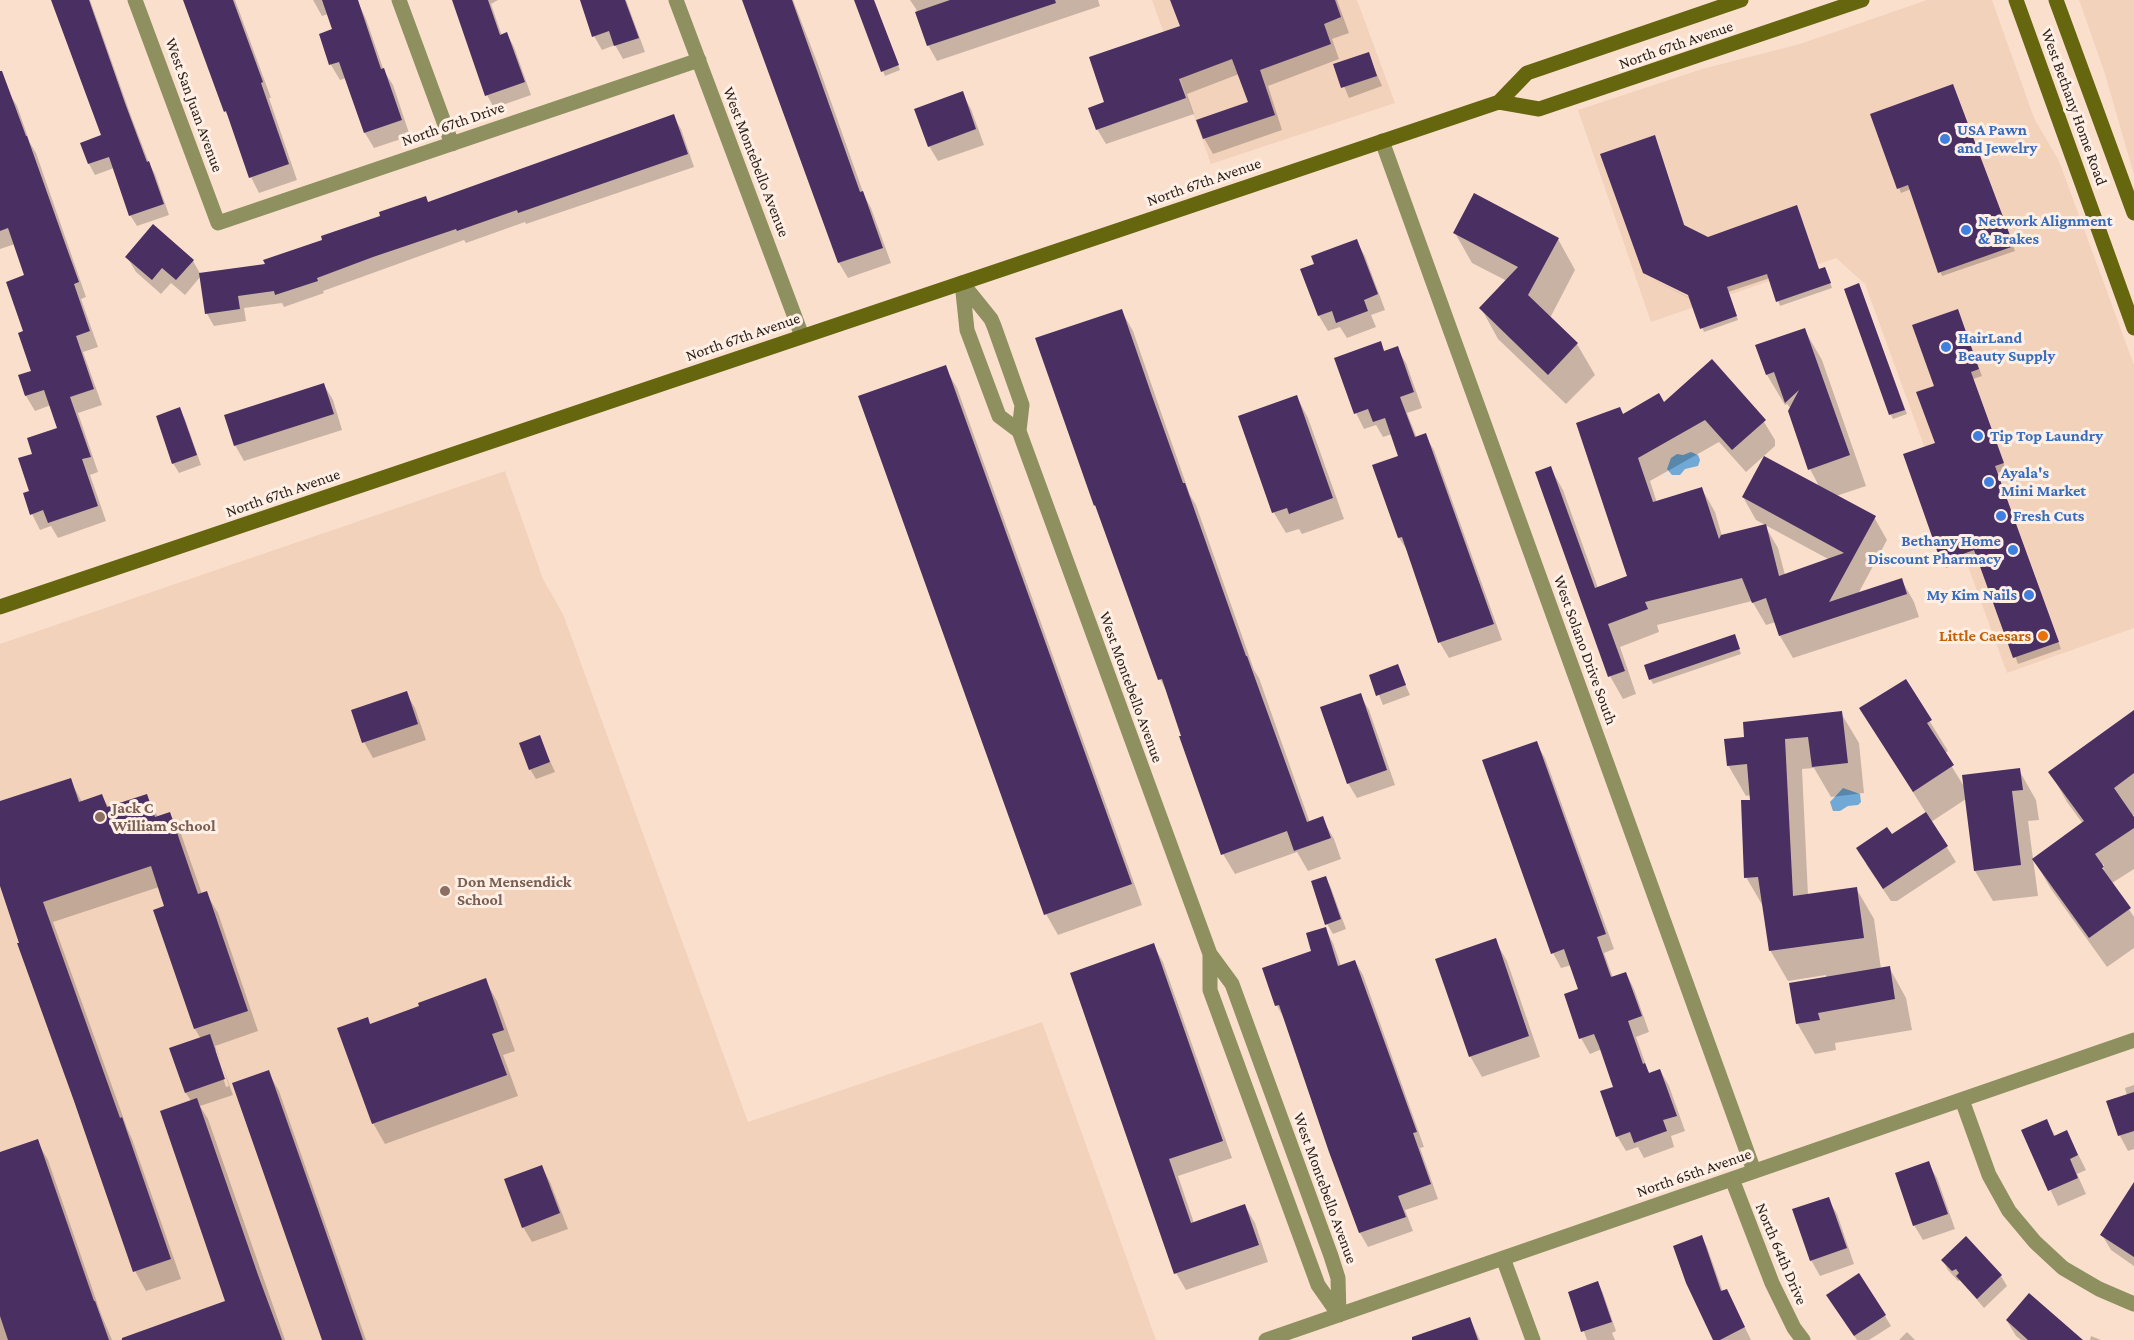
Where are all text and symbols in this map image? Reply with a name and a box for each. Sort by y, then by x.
street label: North 67th Avenue [1616,16,1736,74]
street label: West Bethany Home Road [2037,26,2111,188]
street label: West San Juan Avenue [161,35,227,175]
street label: West Montebello Avenue [718,84,794,240]
street label: North 67th Drive [399,97,507,151]
place label: USA Pawn and Jewelry [1957,120,2037,158]
marker: USA Pawn and Jewelry [1938,132,1952,146]
street label: North 67th Avenue [1144,153,1264,211]
place label: Network Alignment & Brakes [1978,211,2113,249]
marker: Network Alignment & Brakes [1959,223,1973,237]
street label: North 67th Avenue [683,308,803,366]
place label: HairLand Beauty Supply [1958,328,2055,366]
marker: HairLand Beauty Supply [1939,340,1953,354]
place label: Tip Top Laundry [1990,426,2103,446]
marker: Tip Top Laundry [1971,429,1985,443]
place label: Ayala's Mini Market [2001,463,2086,501]
street label: North 67th Avenue [223,464,343,522]
marker: Ayala's Mini Market [1982,475,1996,489]
place label: Fresh Cuts [2013,506,2084,526]
marker: Fresh Cuts [1994,509,2008,523]
place label: Bethany Home Discount Pharmacy [1868,531,2001,569]
marker: Bethany Home Discount Pharmacy [2006,543,2020,557]
street label: West Solano Drive South [1549,573,1621,727]
place label: My Kim Nails [1926,585,2017,605]
marker: My Kim Nails [2022,588,2036,602]
street label: West Montebello Avenue [1095,609,1167,765]
place label: Little Caesars [1939,626,2031,646]
marker: Little Caesars [2036,629,2050,643]
place label: Jack C William School [112,798,216,836]
marker: Jack C William School [93,810,107,824]
place label: Don Mensendick School [457,872,572,910]
marker: Don Mensendick School [438,884,452,898]
street label: West Montebello Avenue [1289,1110,1361,1266]
street label: North 65th Avenue [1634,1144,1754,1202]
street label: North 64th Drive [1751,1200,1811,1308]

